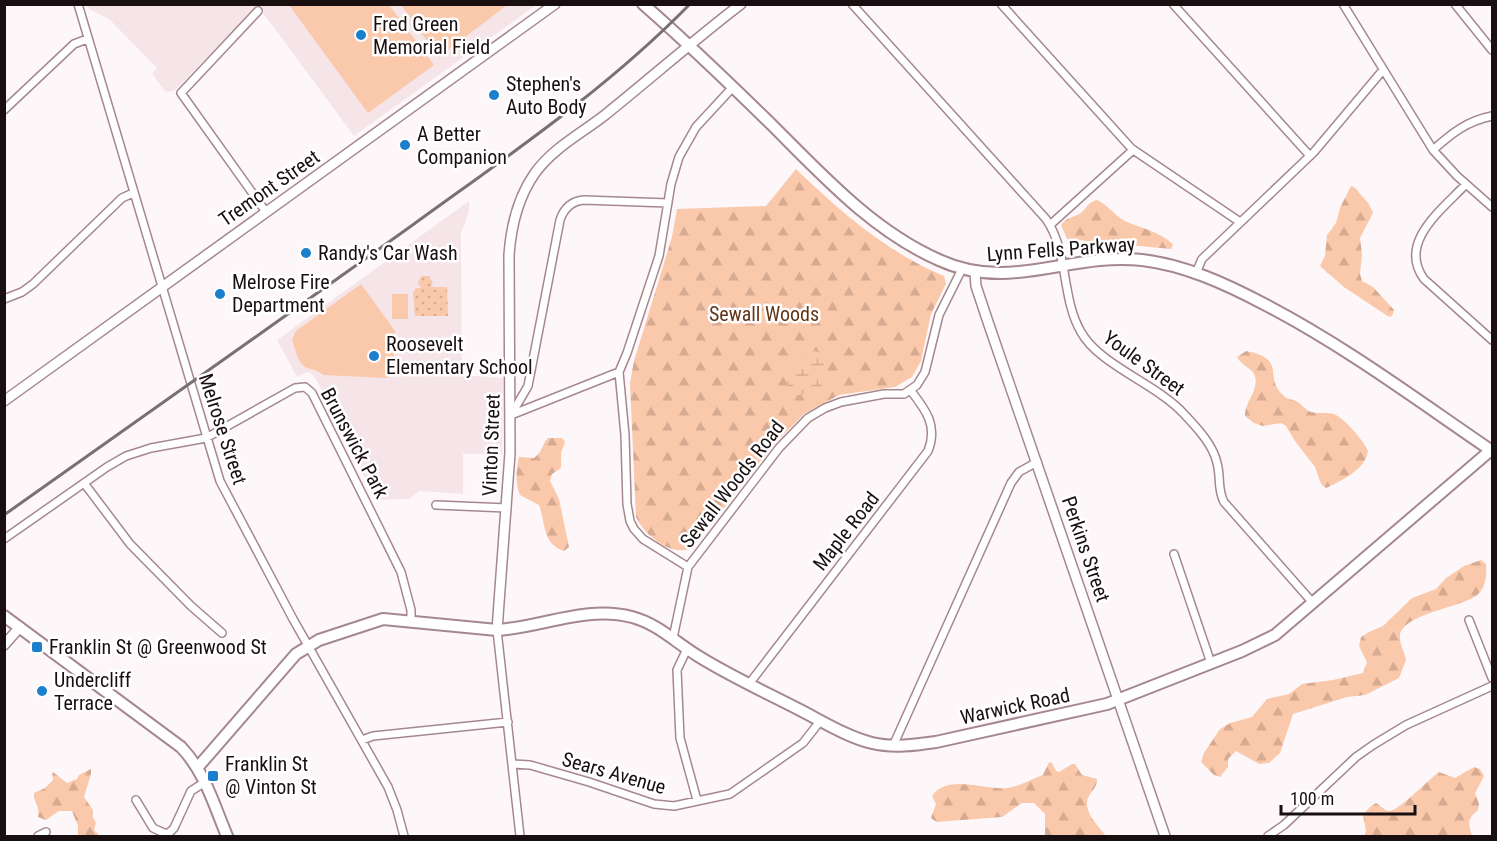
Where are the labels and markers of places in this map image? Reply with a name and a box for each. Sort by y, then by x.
place label: Fred Green Memorial Field [373,12,490,59]
marker: Fred Green Memorial Field [354,28,368,42]
place label: Stephen's Auto Body [506,72,587,119]
marker: Stephen's Auto Body [487,88,501,102]
place label: A Better Companion [417,122,507,169]
marker: A Better Companion [398,138,412,152]
place label: Randy's Car Wash [318,241,458,265]
marker: Randy's Car Wash [299,246,313,260]
place label: Melrose Fire Department [232,270,330,317]
marker: Melrose Fire Department [213,287,227,301]
place label: Roosevelt Elementary School [386,332,533,379]
marker: Roosevelt Elementary School [367,349,381,363]
place label: Franklin St @ Greenwood St [49,635,267,659]
marker: Franklin St @ Greenwood St [30,640,44,654]
place label: Undercliff Terrace [54,668,132,715]
marker: Undercliff Terrace [35,684,49,698]
place label: Franklin St @ Vinton St [225,752,317,799]
marker: Franklin St @ Vinton St [206,769,220,783]

